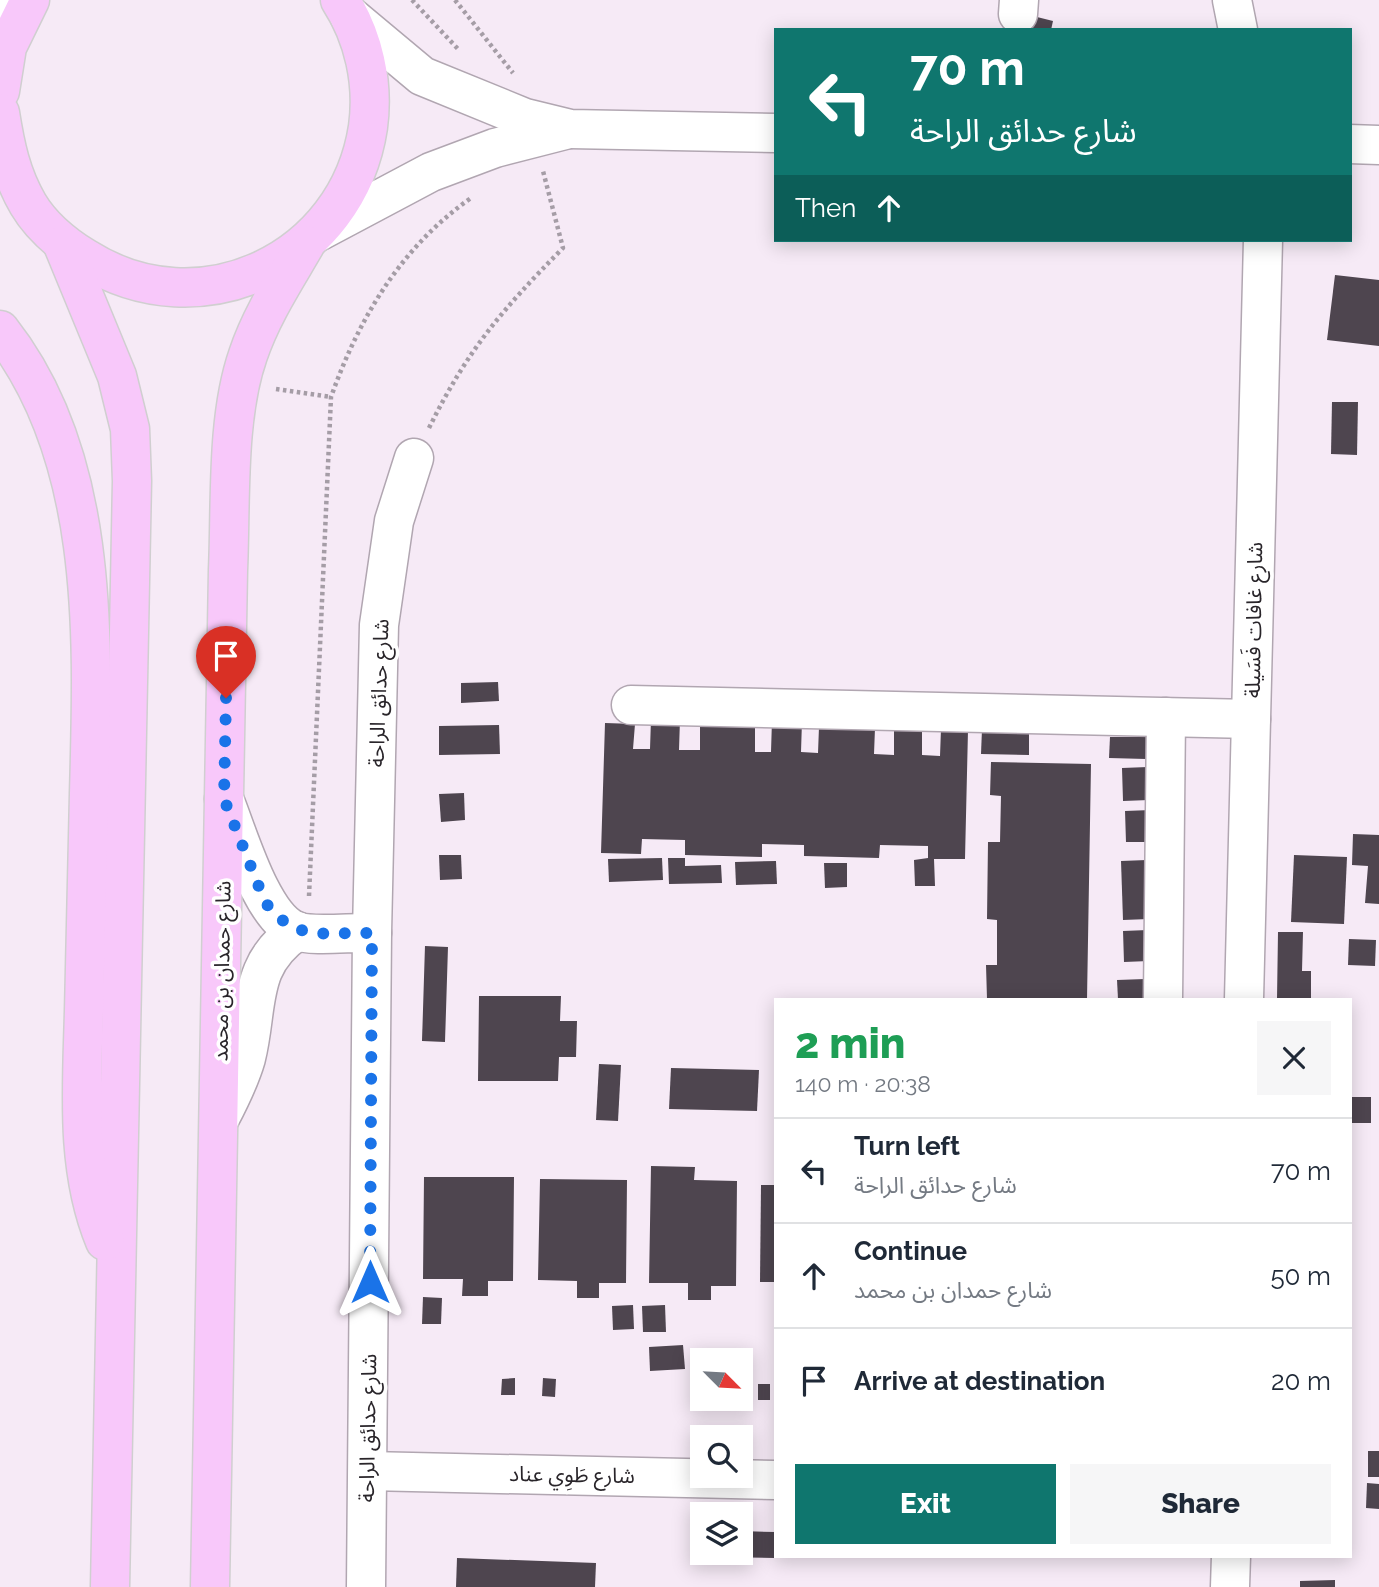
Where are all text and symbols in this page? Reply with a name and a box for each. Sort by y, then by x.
text: 70 m [910,39,1025,96]
icon: left [795,56,886,147]
text: شارع حدائق الراحة [910,112,1136,149]
icon: ahead [870,189,908,227]
text: Then [795,193,856,223]
street label: شارع غافات فَسَيلة [1238,542,1270,698]
street label: شارع حدائق الراحة [363,618,397,768]
pin [196,626,256,698]
icon: arrive [207,637,245,675]
street label: شارع حمدان بن محمد [207,880,239,1062]
text: 2 min [795,1019,905,1068]
button: close [1257,1021,1331,1095]
text: 140 m · 20:38 [795,1070,931,1097]
text: Turn left [854,1131,960,1161]
icon: left [795,1152,833,1190]
text: 70 m [1271,1156,1331,1186]
text: شارع حدائق الراحة [854,1171,1017,1198]
text: Continue [854,1236,967,1266]
position arrow [333,1245,407,1319]
icon: ahead [795,1257,833,1295]
text: 50 m [1270,1261,1331,1291]
text: شارع حمدان بن محمد [854,1276,1052,1303]
north arrow [690,1348,752,1410]
map controls [690,1348,753,1565]
street label: شارع حدائق الراحة [354,1353,384,1503]
icon: arrive [795,1362,833,1400]
text: Arrive at destination [854,1366,1105,1396]
text: 20 m [1271,1366,1331,1396]
button: search [690,1425,753,1488]
street label: شارع طَوِي عناد [509,1461,635,1492]
button: Exit [795,1464,1056,1544]
button: Share [1070,1464,1331,1544]
button: layers [690,1502,753,1565]

